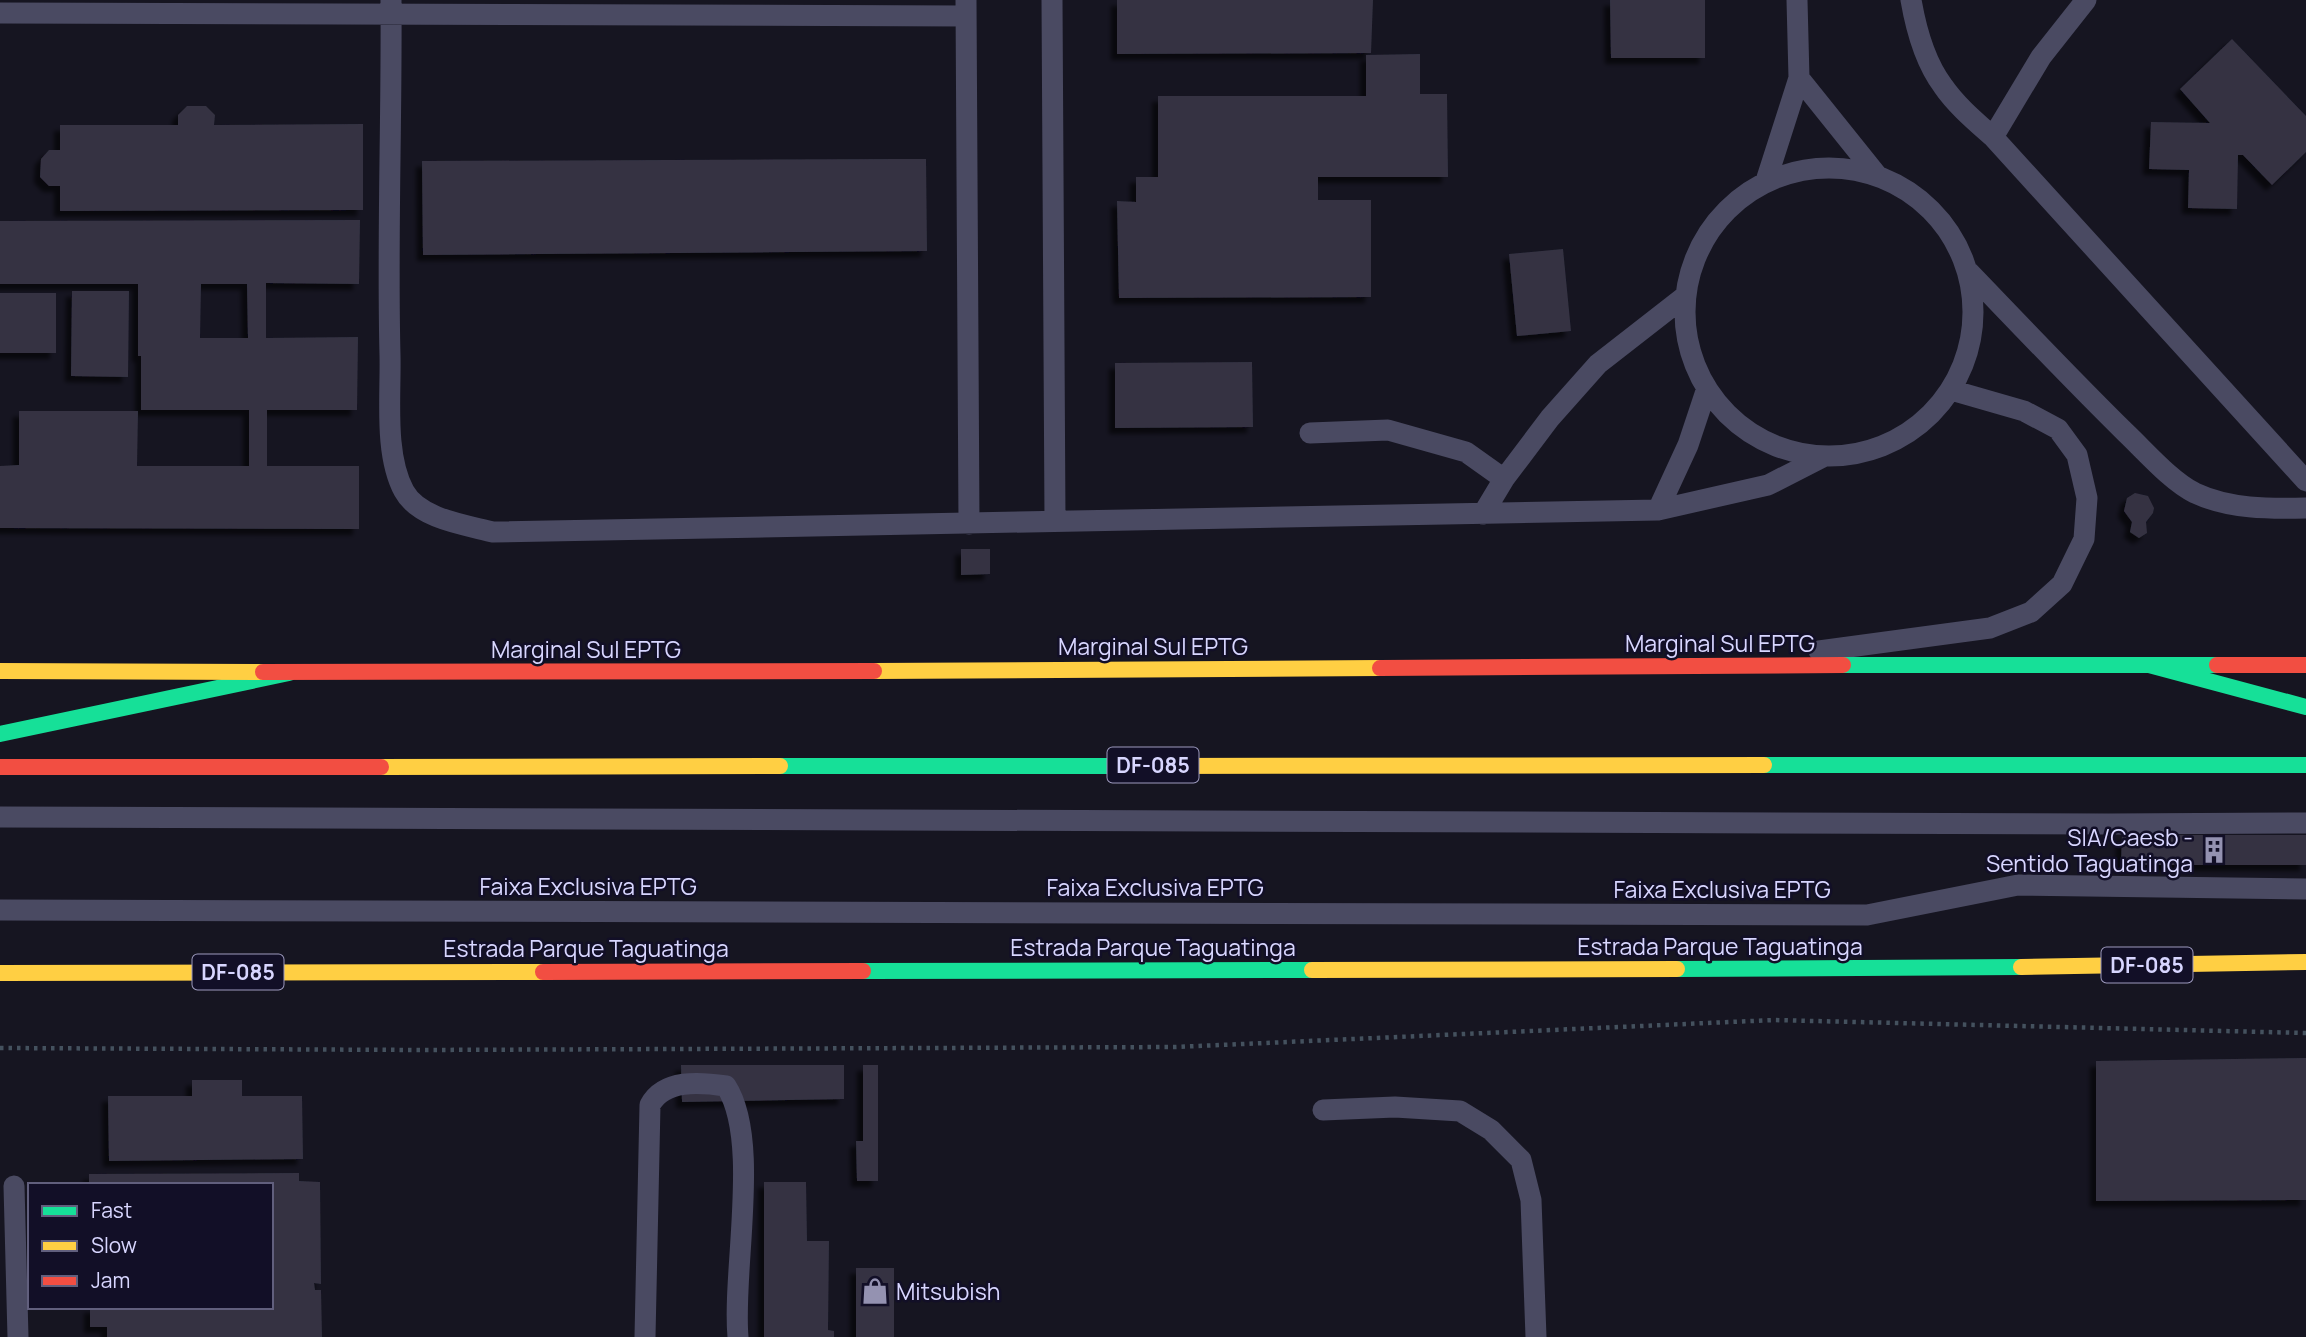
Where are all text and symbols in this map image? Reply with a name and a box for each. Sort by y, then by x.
street label: Marginal Sul EPTG [1625,627,1815,659]
street label: Marginal Sul EPTG [1058,630,1248,662]
street label: Marginal Sul EPTG [491,633,681,665]
road number: DF-085 [1108,748,1198,782]
place label: SIA/Caesb - Sentido Taguatinga [1986,821,2193,879]
building icon: SIA/Caesb - Sentido Taguatinga [2199,835,2229,865]
street label: Faixa Exclusiva EPTG [479,870,697,902]
street label: Faixa Exclusiva EPTG [1046,871,1264,903]
street label: Faixa Exclusiva EPTG [1613,873,1831,905]
street label: Estrada Parque Taguatinga [1577,930,1863,962]
street label: Estrada Parque Taguatinga [1010,931,1296,963]
street label: Estrada Parque Taguatinga [443,932,729,964]
road number: DF-085 [2102,948,2192,982]
road number: DF-085 [192,954,284,990]
legend [28,1183,273,1309]
text: Fast [91,1196,132,1224]
text: Slow [91,1231,137,1259]
text: Jam [91,1266,130,1294]
place label: Mitsubish [896,1275,1000,1307]
shop icon: Mitsubish [860,1276,890,1306]

